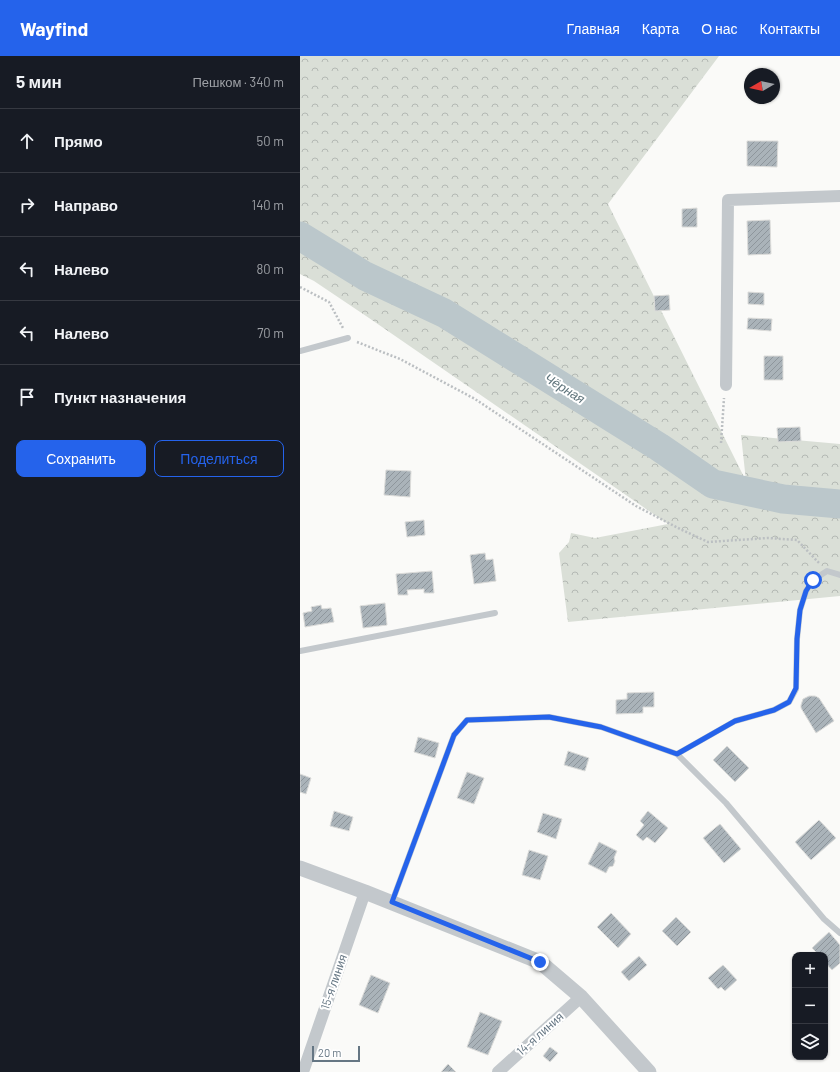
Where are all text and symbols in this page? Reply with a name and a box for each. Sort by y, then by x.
text: Wayfind [20,17,88,40]
text: Главная [567,20,620,37]
text: Карта [642,20,679,37]
text: О нас [701,20,738,37]
text: Контакты [760,20,820,37]
north arrow [744,68,780,104]
text: 5 мин [16,71,62,91]
text: Пешком · 340 m [193,74,284,90]
icon: ahead [16,130,38,152]
text: Прямо [54,132,103,150]
text: 50 m [257,133,284,149]
icon: right [16,194,38,216]
text: Направо [54,196,118,214]
text: 140 m [252,197,284,213]
icon: left [16,258,38,280]
text: Налево [54,260,109,278]
text: 80 m [257,261,284,277]
icon: left [16,322,38,344]
text: Налево [54,324,109,342]
text: 70 m [257,325,284,341]
water label: Чёрная [542,369,588,407]
icon: arrive [16,386,38,408]
text: Пункт назначения [54,388,186,406]
button: Сохранить [16,440,146,477]
button: Поделиться [154,440,284,477]
route start [804,571,822,589]
street label: 15-я линия [317,952,349,1011]
map controls [792,952,828,1060]
button: + [792,952,828,988]
route end [531,953,549,971]
button: − [792,988,828,1024]
street label: 14-я линия [513,1009,566,1058]
button: layers [792,1024,828,1060]
scale bar [312,1044,360,1063]
text: 20 m [318,1046,341,1059]

